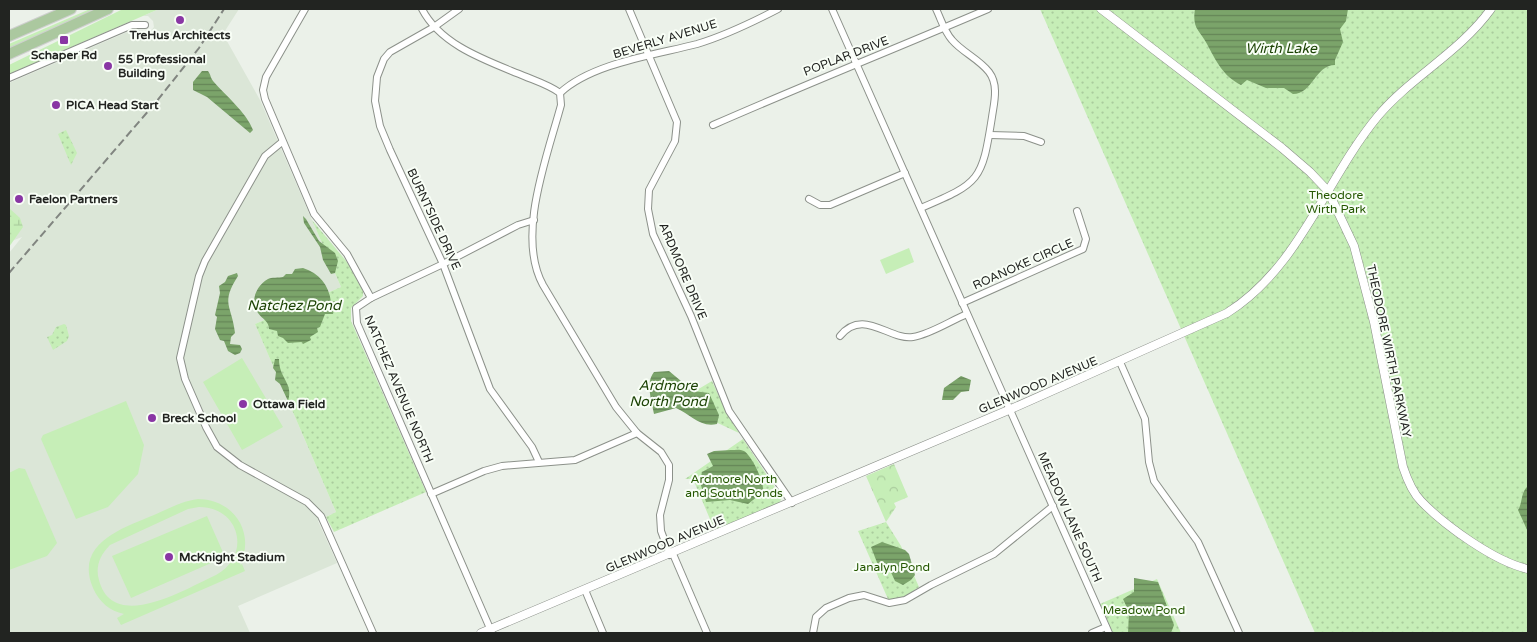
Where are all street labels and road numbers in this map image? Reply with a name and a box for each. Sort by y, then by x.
street label: BEVERLY AVENUE [611,16,719,61]
street label: POPLAR DRIVE [801,33,891,79]
street label: BURNTSIDE DRIVE [404,166,464,272]
street label: ARDMORE DRIVE [656,220,710,322]
street label: ROANOKE CIRCLE [971,235,1076,292]
street label: THEODORE WIRTH PARKWAY [1364,263,1414,439]
street label: NATCHEZ AVENUE NORTH [362,313,436,465]
street label: GLENWOOD AVENUE [976,353,1100,416]
street label: MEADOW LANE SOUTH [1035,450,1105,584]
street label: GLENWOOD AVENUE [603,512,727,575]

